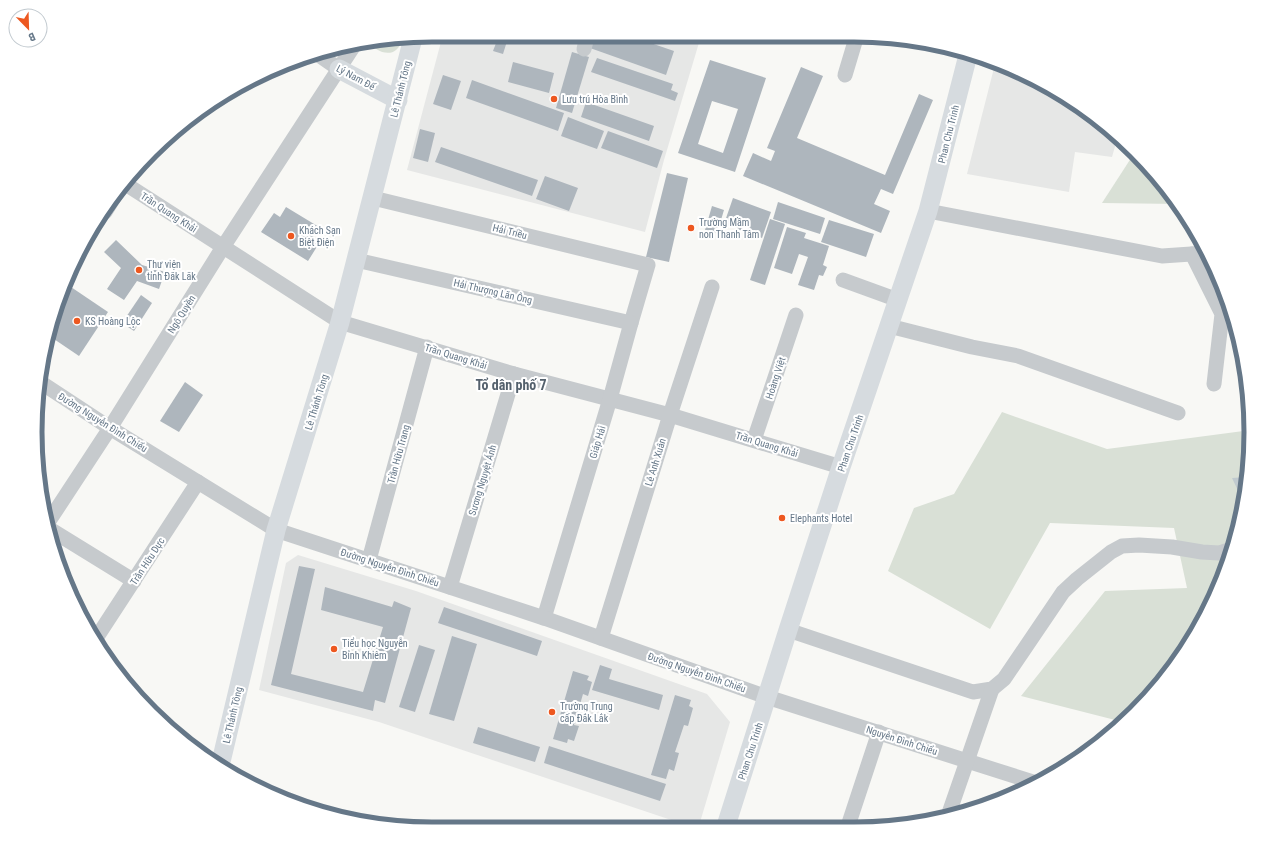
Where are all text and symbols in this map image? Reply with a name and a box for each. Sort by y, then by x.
north arrow [8,8,48,48]
text: B [26,30,37,44]
street label: Lê Thánh Tông [388,60,413,118]
street label: Lý Nam Đế [335,62,378,93]
marker: Lưu trú Hòa Bình [549,94,559,104]
place label: Lưu trú Hòa Bình [562,94,628,105]
street label: Phan Chu Trinh [936,104,961,164]
street label: Trần Quang Khải [139,189,199,235]
place label: Trường Mầm non Thanh Tâm [699,216,759,240]
street label: Hải Triều [492,221,529,241]
marker: Trường Mầm non Thanh Tâm [686,223,696,233]
place label: Khách Sạn Biệt Điện [299,225,341,249]
marker: Khách Sạn Biệt Điện [286,231,296,241]
place label: Thư viện tỉnh Đăk Lăk [147,259,196,282]
marker: Thư viện tỉnh Đăk Lăk [134,265,144,275]
street label: Hải Thượng Lãn Ông [452,276,534,307]
street label: Ngô Quyền [165,292,198,335]
marker: KS Hoàng Lộc [72,316,82,326]
place label: KS Hoàng Lộc [85,316,141,328]
street label: Trần Quang Khải [423,341,489,371]
street label: Hoàng Việt [764,356,788,401]
street label: Lê Thánh Tông [303,373,330,431]
district label: Tổ dân phố 7 [475,377,547,393]
street label: Đường Nguyễn Đình Chiểu [56,390,150,454]
street label: Phan Chu Trinh [836,413,865,473]
street label: Trần Hữu Trang [384,423,412,485]
street label: Giáp Hải [587,425,608,460]
street label: Trần Quang Khải [734,429,800,459]
street label: Lê Anh Xuân [643,437,668,487]
street label: Sương Nguyệt Ánh [466,443,499,517]
marker: Elephants Hotel [777,513,787,523]
place label: Elephants Hotel [790,513,852,524]
street label: Trần Hữu Dực [127,535,168,588]
street label: Đường Nguyễn Đình Chiểu [339,545,441,589]
place label: Tiểu học Nguyễn Bỉnh Khiêm [342,637,408,661]
marker: Tiểu học Nguyễn Bỉnh Khiêm [329,644,339,654]
street label: Đường Nguyễn Đình Chiểu [646,650,748,694]
street label: Lê Thánh Tông [221,686,244,744]
place label: Trường Trung cấp Đắk Lắk [560,701,613,724]
marker: Trường Trung cấp Đắk Lắk [547,707,557,717]
street label: Phan Chu Trinh [736,721,765,781]
street label: Nguyễn Đình Chiểu [865,723,939,757]

